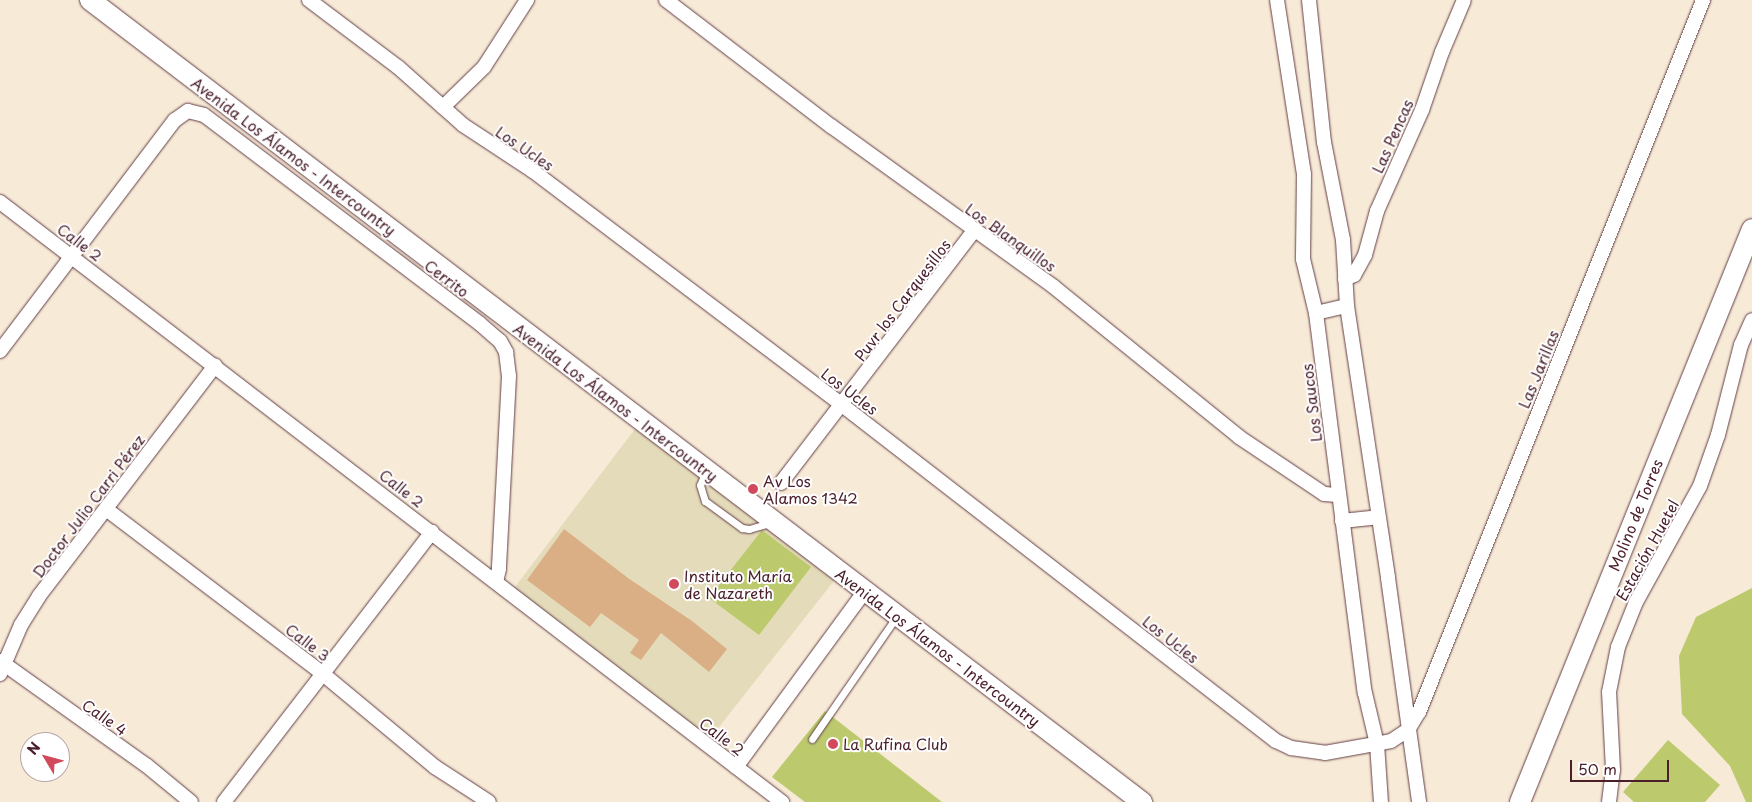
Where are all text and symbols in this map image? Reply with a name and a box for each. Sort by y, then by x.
street label: Avenida Los Álamos - Intercountry [188,73,400,239]
street label: Las Pencas [1367,96,1417,176]
street label: Los Ucles [492,122,558,174]
street label: Los Blanquillos [962,199,1060,275]
street label: Calle 2 [54,219,106,265]
street label: Puvr los Carquesillos [850,235,954,365]
street label: Cerrito [421,256,473,300]
street label: Avenida Los Álamos - Intercountry [510,319,722,485]
street label: Las Jarillas [1514,327,1562,411]
street label: Los Saucos [1297,363,1325,443]
street label: Los Ucles [818,364,882,418]
street label: Doctor Julio Carri Pérez [28,430,148,582]
street label: Molino de Torres [1604,456,1666,574]
street label: Calle 2 [376,465,428,511]
place label: Av Los Alamos 1342 [763,471,858,506]
marker: Av Los Alamos 1342 [747,483,759,495]
street label: Estación Huetel [1612,496,1682,604]
street label: Avenida Los Álamos - Intercountry [832,564,1044,730]
place label: Instituto María de Nazareth [684,566,793,601]
marker: Instituto María de Nazareth [668,578,680,590]
street label: Los Ucles [1139,611,1203,667]
street label: Calle 3 [282,619,334,665]
street label: Calle 4 [79,695,131,739]
street label: Calle 2 [696,713,748,759]
north arrow [20,732,70,782]
place label: La Rufina Club [843,735,950,753]
text: N [22,738,45,759]
marker: La Rufina Club [827,738,839,750]
scale bar [1572,750,1671,782]
text: 50 m [1578,757,1617,780]

